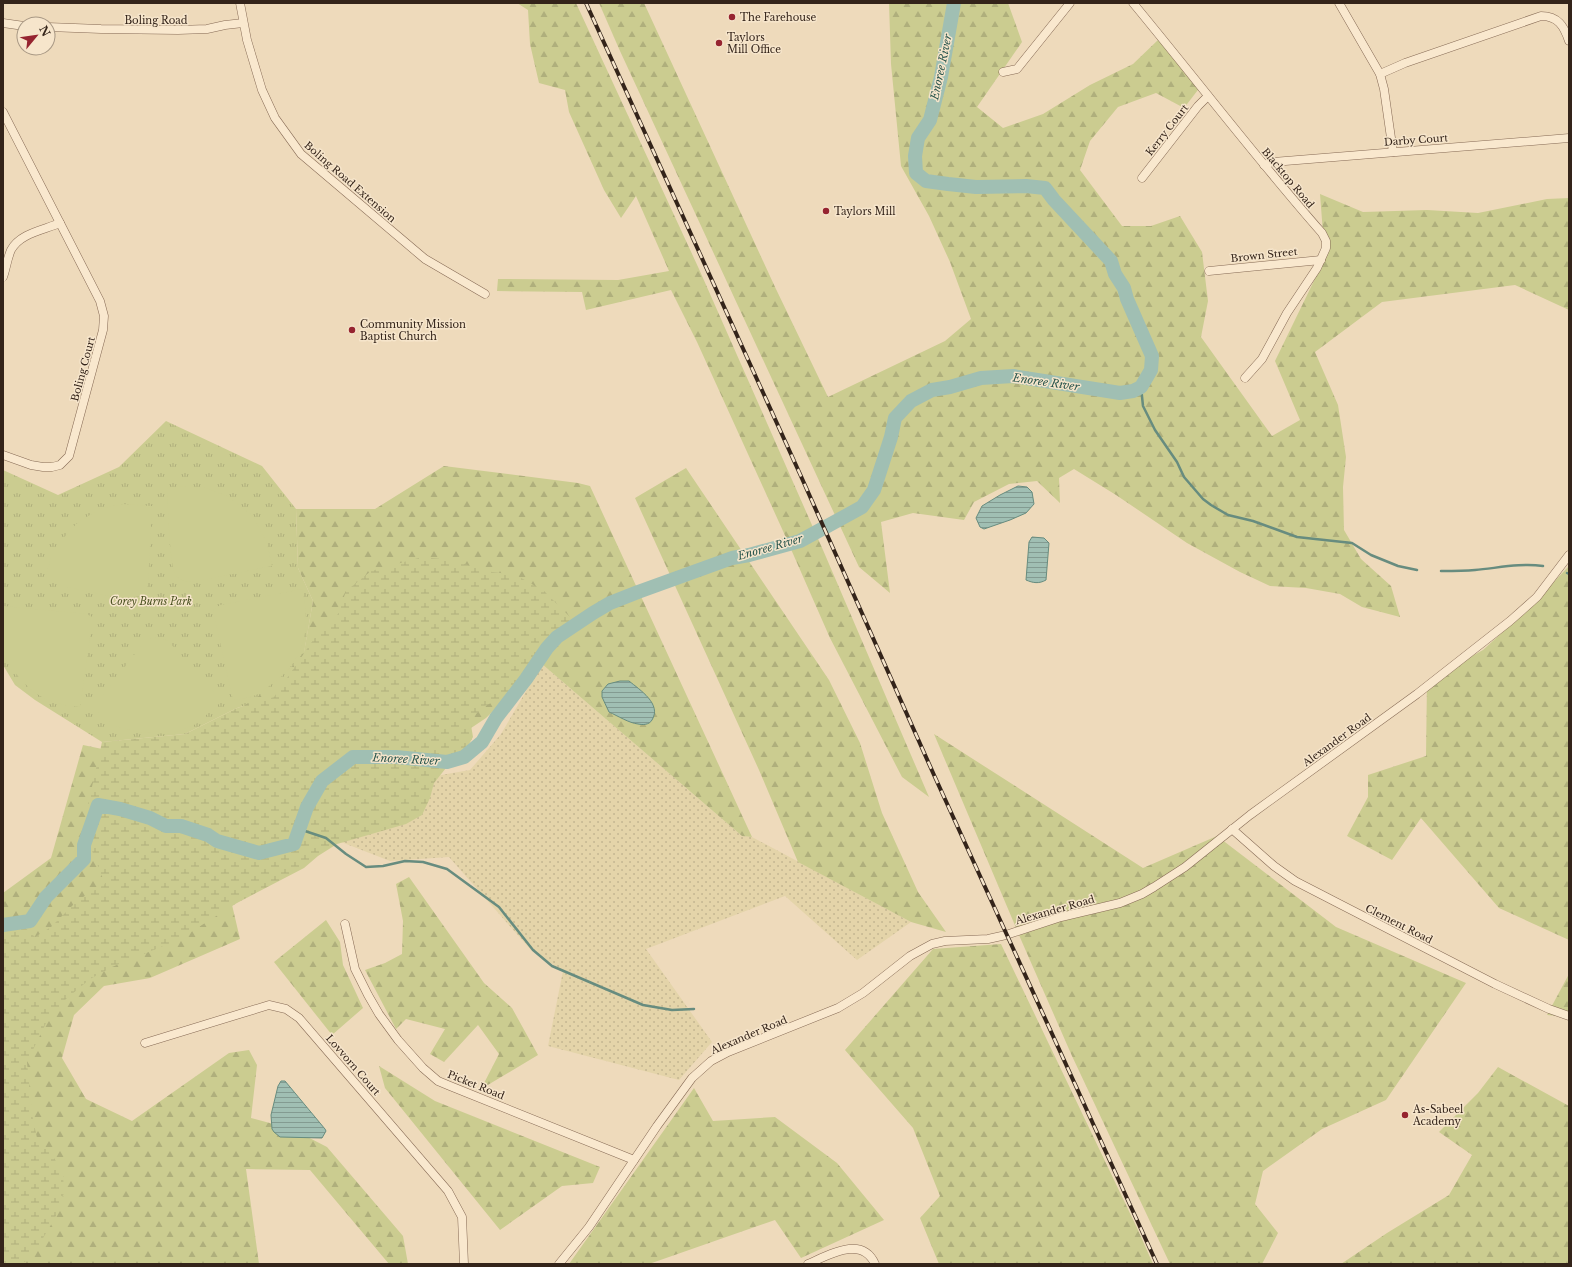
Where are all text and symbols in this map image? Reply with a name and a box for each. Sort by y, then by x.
place label: The Farehouse [740,11,816,24]
marker: The Farehouse [727,12,737,22]
street label: Boling Road [124,14,188,27]
north arrow [16,16,56,56]
text: N [36,23,54,40]
place label: Taylors Mill Office [727,31,781,56]
water label: Enoree River [927,32,955,102]
marker: Taylors Mill Office [714,38,724,48]
street label: Kerry Court [1143,102,1191,158]
street label: Darby Court [1384,131,1449,149]
street label: Boling Road Extension [302,139,399,225]
street label: Blacktop Road [1259,145,1317,211]
place label: Taylors Mill [834,205,895,218]
marker: Taylors Mill [821,206,831,216]
street label: Brown Street [1230,245,1298,265]
place label: Community Mission Baptist Church [360,318,466,343]
marker: Community Mission Baptist Church [347,325,357,335]
street label: Boling Court [68,335,98,403]
water label: Enoree River [1011,370,1081,394]
water label: Enoree River [735,531,805,563]
park label: Corey Burns Park [110,595,192,608]
street label: Alexander Road [1299,711,1374,770]
water label: Enoree River [371,750,441,768]
street label: Alexander Road [1013,892,1096,928]
street label: Clement Road [1363,901,1435,947]
street label: Alexander Road [708,1013,789,1057]
street label: Lovvorn Court [323,1032,383,1098]
street label: Picket Road [446,1068,507,1102]
place label: As-Sabeel Academy [1412,1103,1463,1128]
marker: As-Sabeel Academy [1400,1110,1410,1120]

